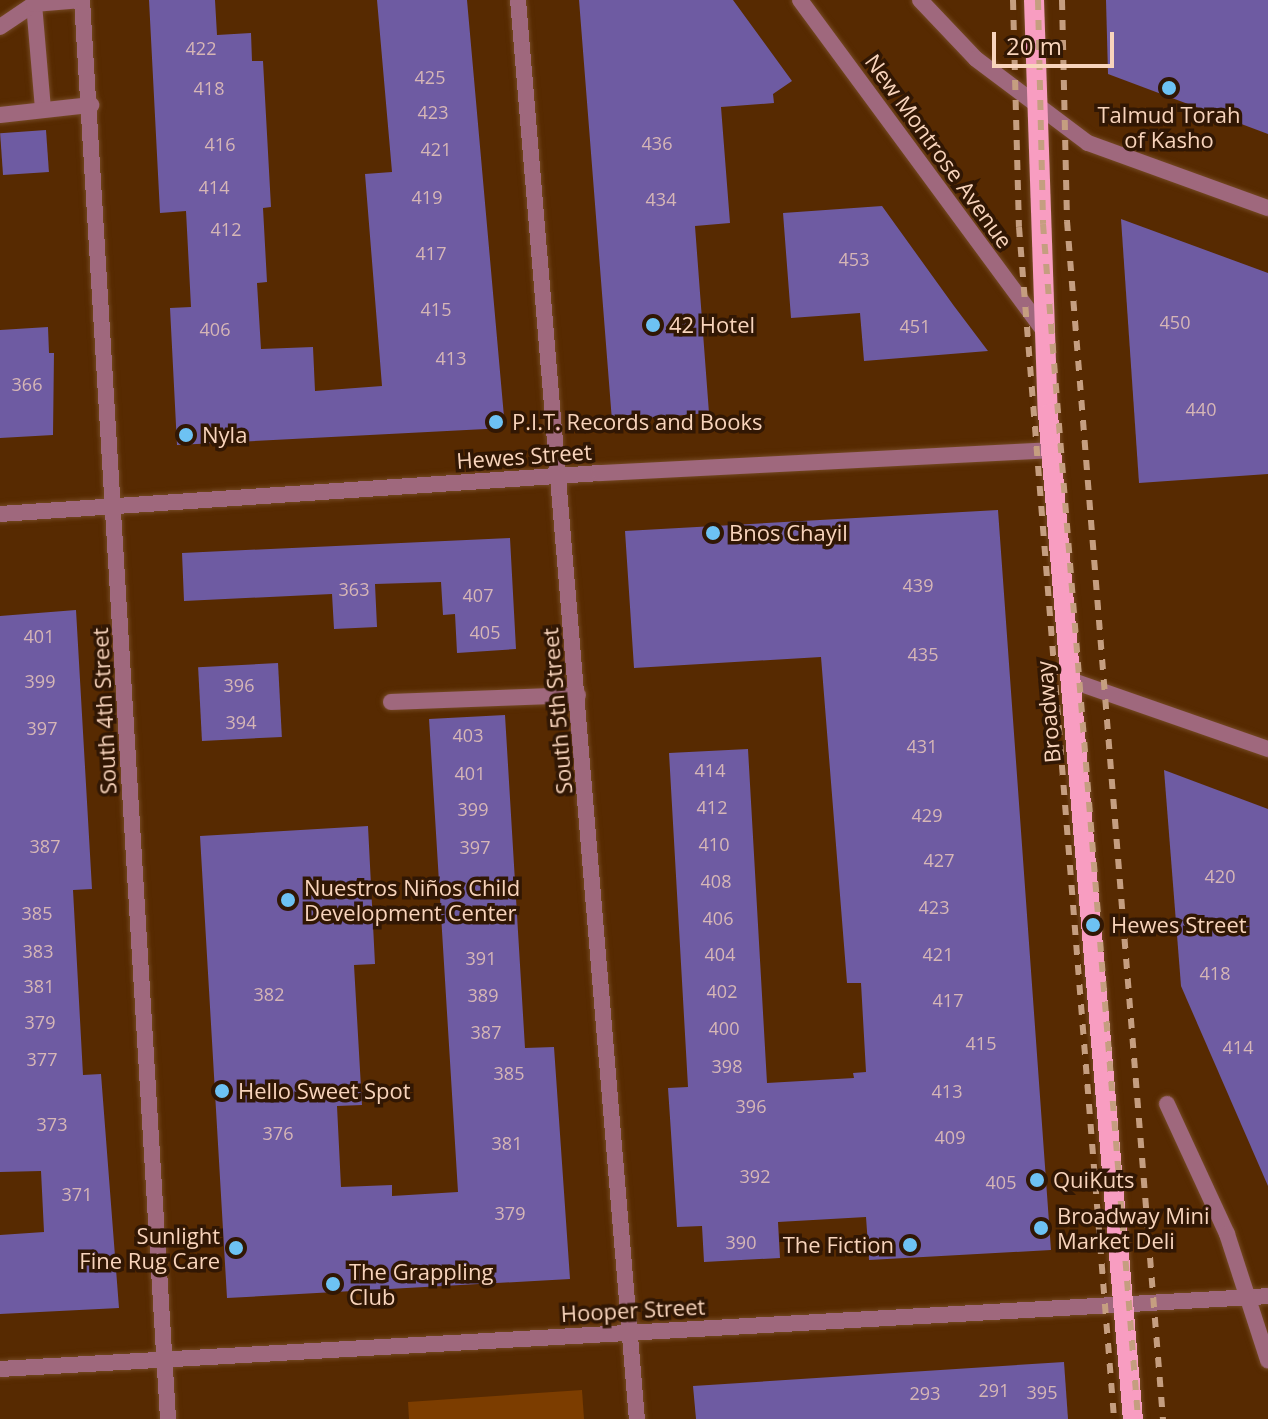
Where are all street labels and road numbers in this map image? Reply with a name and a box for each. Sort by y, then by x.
street label: New Montrose Avenue [860,49,1018,253]
street label: Hewes Street [455,438,593,474]
street label: South 4th Street [86,627,122,795]
street label: South 5th Street [537,627,577,795]
street label: Broadway [1030,660,1066,764]
street label: Hooper Street [560,1293,706,1327]

